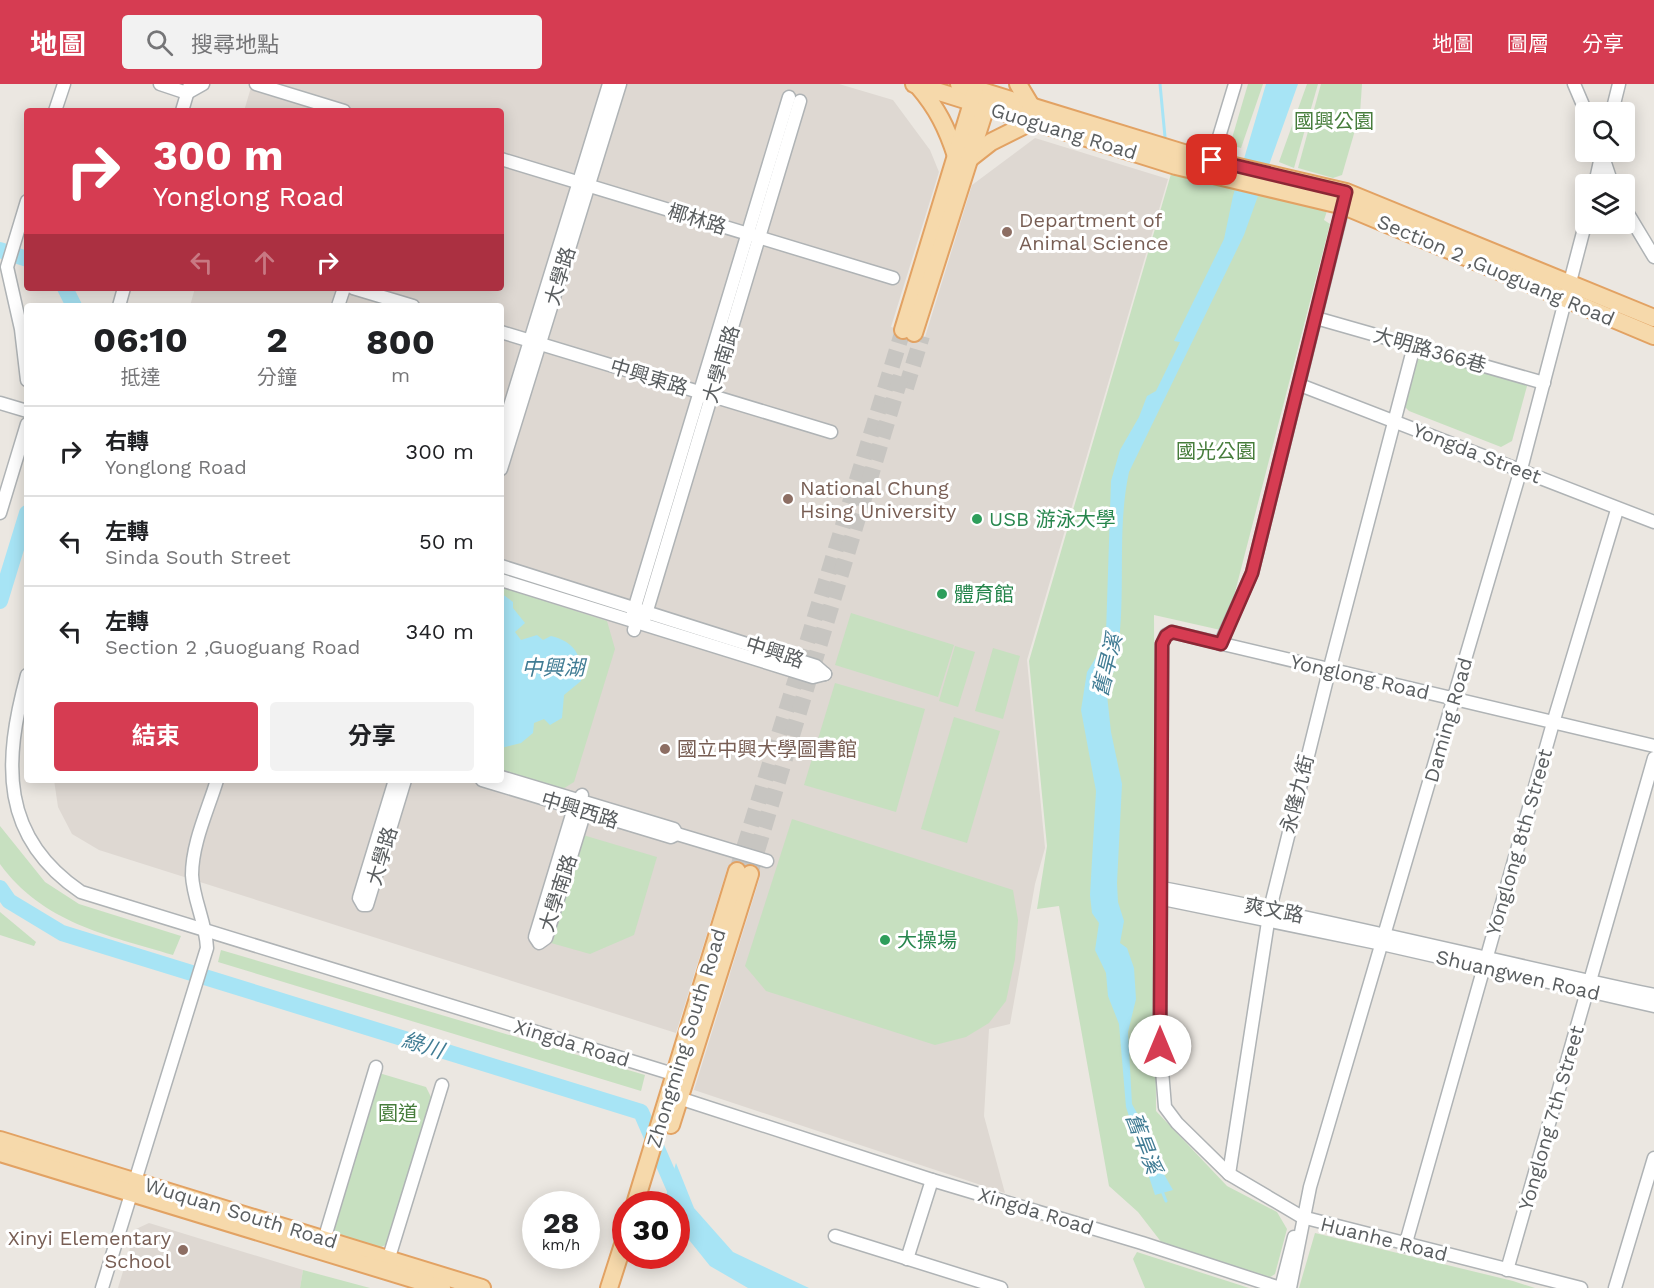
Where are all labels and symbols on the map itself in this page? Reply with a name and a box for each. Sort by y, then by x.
street label: Guoguang Road [988,97,1140,165]
park label: 國興公園 [1294,109,1374,133]
pin [1186,134,1237,185]
street label: 椰林路 [665,199,729,239]
place label: Department of Animal Science [1019,208,1169,255]
street label: Section 2 ,Guoguang Road [1374,209,1618,331]
marker: Department of Animal Science [1000,225,1014,239]
street label: 大學路 [540,244,580,308]
street label: 大學南路 [698,322,744,406]
street label: 大明路366巷 [1371,322,1489,378]
street label: 中興東路 [607,354,691,400]
street label: Yongda Street [1409,418,1545,489]
park label: 國光公園 [1176,439,1256,463]
place label: National Chung Hsing University [800,476,957,523]
marker: National Chung Hsing University [781,492,795,506]
place label: USB 游泳大學 [989,507,1116,531]
marker: USB 游泳大學 [970,512,984,526]
place label: 體育館 [954,582,1014,606]
marker: 體育館 [935,587,949,601]
water label: 舊旱溪 [1087,629,1127,699]
street label: 中興路 [743,631,807,673]
street label: Yonglong Road [1288,649,1432,705]
water label: 中興湖 [522,655,587,680]
street label: Daming Road [1419,655,1477,785]
place label: 國立中興大學圖書館 [677,737,857,761]
marker: 國立中興大學圖書館 [658,742,672,756]
street label: Yonglong 8th Street [1481,745,1557,938]
street label: 永隆九街 [1276,752,1318,836]
street label: 中興西路 [538,787,622,833]
street label: 大學路 [362,824,402,888]
street label: 大學南路 [534,851,582,935]
street label: 爽文路 [1242,892,1306,928]
street label: Zhongming South Road [641,926,731,1150]
place label: 大操場 [897,928,957,952]
marker: 大操場 [878,933,892,947]
street label: Shuangwen Road [1434,944,1602,1006]
street label: Xingda Road [511,1014,633,1072]
position arrow [1128,1014,1192,1078]
street label: Yonglong 7th Street [1513,1022,1589,1213]
water label: 綠川 [399,1027,449,1064]
park label: 園道 [378,1101,418,1125]
water label: 舊旱溪 [1121,1109,1168,1180]
street label: Wuquan South Road [142,1172,340,1254]
street label: Xingda Road [975,1182,1097,1240]
speed limit sign: 30 [612,1191,690,1269]
street label: Huanhe Road [1318,1212,1450,1266]
place label: Xinyi Elementary School [8,1226,172,1273]
marker: Xinyi Elementary School [176,1243,190,1257]

